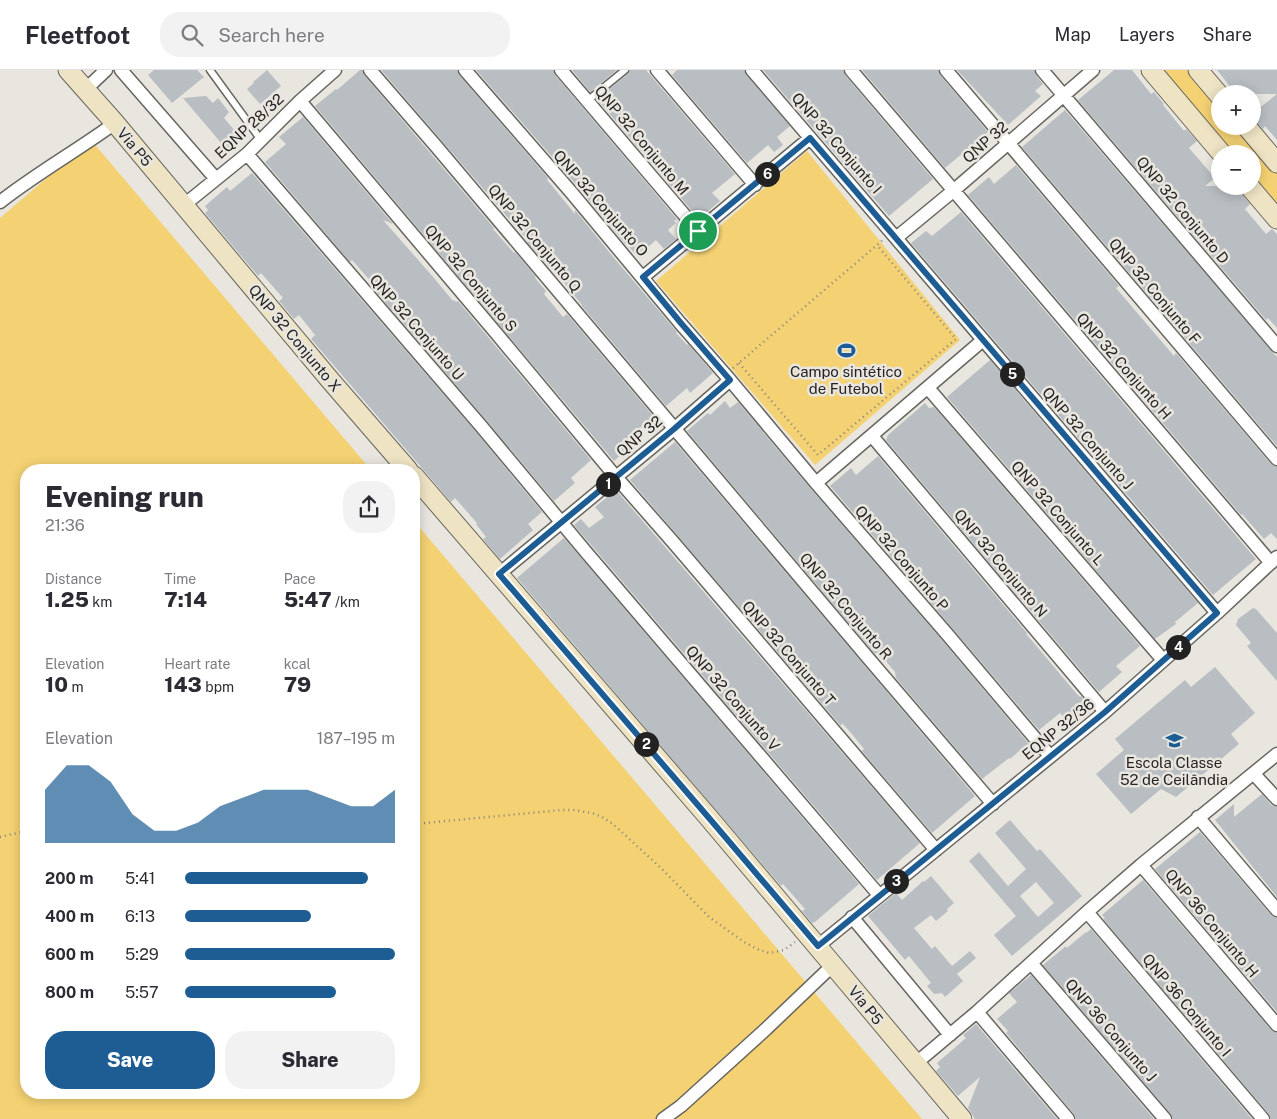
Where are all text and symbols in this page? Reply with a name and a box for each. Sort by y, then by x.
search box [160,12,510,57]
text: Fleetfoot [25,21,130,49]
icon: search [178,21,206,49]
text: Search here [218,24,325,46]
text: Map [1055,24,1091,45]
text: Layers [1119,24,1175,45]
text: Share [1203,24,1252,45]
street label: QNP 32 Conjunto M [591,82,693,198]
map controls [1211,85,1261,195]
button: + [1211,85,1261,135]
street label: QNP 32 Conjunto I [789,89,885,197]
street label: EQNP 28/32 [211,90,287,162]
street label: QNP 32 [959,118,1011,166]
street label: Via P5 [114,124,156,170]
button: − [1211,145,1261,195]
street label: QNP 32 Conjunto O [550,146,652,260]
street label: QNP 32 Conjunto D [1133,153,1233,267]
pin: 6 [754,162,780,186]
text: 6 [763,166,772,182]
street label: QNP 32 Conjunto Q [485,181,585,295]
pin [677,210,719,252]
icon: arrive [684,217,712,245]
street label: QNP 32 Conjunto S [421,221,521,335]
street label: QNP 32 Conjunto F [1106,235,1204,347]
street label: QNP 32 Conjunto U [366,271,468,383]
street label: QNP 32 Conjunto X [245,281,345,395]
street label: QNP 32 Conjunto H [1073,309,1175,423]
sports icon: Campo sintético de Futebol [836,340,856,360]
pin: 5 [1000,362,1024,386]
place label: Campo sintético de Futebol [790,363,902,397]
text: 5 [1008,366,1017,382]
street label: QNP 32 Conjunto J [1039,383,1137,493]
street label: QNP 32 [613,412,665,460]
street label: QNP 32 Conjunto L [1008,457,1108,569]
pin: 1 [596,472,620,496]
text: 1 [606,476,612,492]
text: Evening run [45,480,204,513]
button: share [343,481,395,533]
street label: QNP 32 Conjunto P [852,502,952,614]
street label: QNP 32 Conjunto N [951,506,1051,620]
text: 21:36 [45,516,85,535]
street label: QNP 32 Conjunto R [796,549,896,663]
text: Distance [45,571,102,587]
text: Time [164,571,196,587]
text: Pace [284,571,316,587]
text: 1.25 [45,587,89,612]
text: 7:14 [164,587,207,612]
text: 5:47 [284,587,332,612]
text: km [89,594,112,610]
text: /km [332,594,360,610]
street label: QNP 32 Conjunto T [739,597,839,709]
pin: 4 [1166,634,1190,660]
text: 4 [1174,639,1183,655]
street label: QNP 32 Conjunto V [683,642,783,754]
text: Elevation [45,656,104,672]
text: Heart rate [164,656,231,672]
text: kcal [284,656,311,672]
text: 10 [45,672,68,697]
text: 143 [164,672,202,697]
text: 79 [284,672,311,697]
text: m [68,679,84,695]
text: bpm [202,679,234,695]
street label: EQNP 32/36 [1019,695,1097,763]
text: Elevation [45,729,113,748]
text: 187–195 m [317,729,395,748]
school or university icon: Escola Classe 52 de Ceilândia [1164,731,1184,751]
pin: 2 [634,732,658,756]
text: 2 [642,736,651,752]
place label: Escola Classe 52 de Ceilândia [1120,754,1228,788]
street label: QNP 36 Conjunto H [1162,866,1262,980]
pin: 3 [884,868,908,894]
text: 200 m [45,869,94,888]
text: 5:41 [125,869,155,888]
text: 3 [892,873,901,889]
text: 400 m [45,907,94,926]
text: 6:13 [125,907,155,926]
text: 600 m [45,945,94,964]
text: 5:29 [125,945,159,964]
street label: QNP 36 Conjunto I [1139,950,1235,1060]
street label: QNP 36 Conjunto J [1062,975,1160,1085]
street label: Via P5 [845,982,887,1028]
text: 800 m [45,983,94,1002]
text: 5:57 [125,983,159,1002]
button: Save [45,1031,215,1089]
button: Share [225,1031,395,1089]

